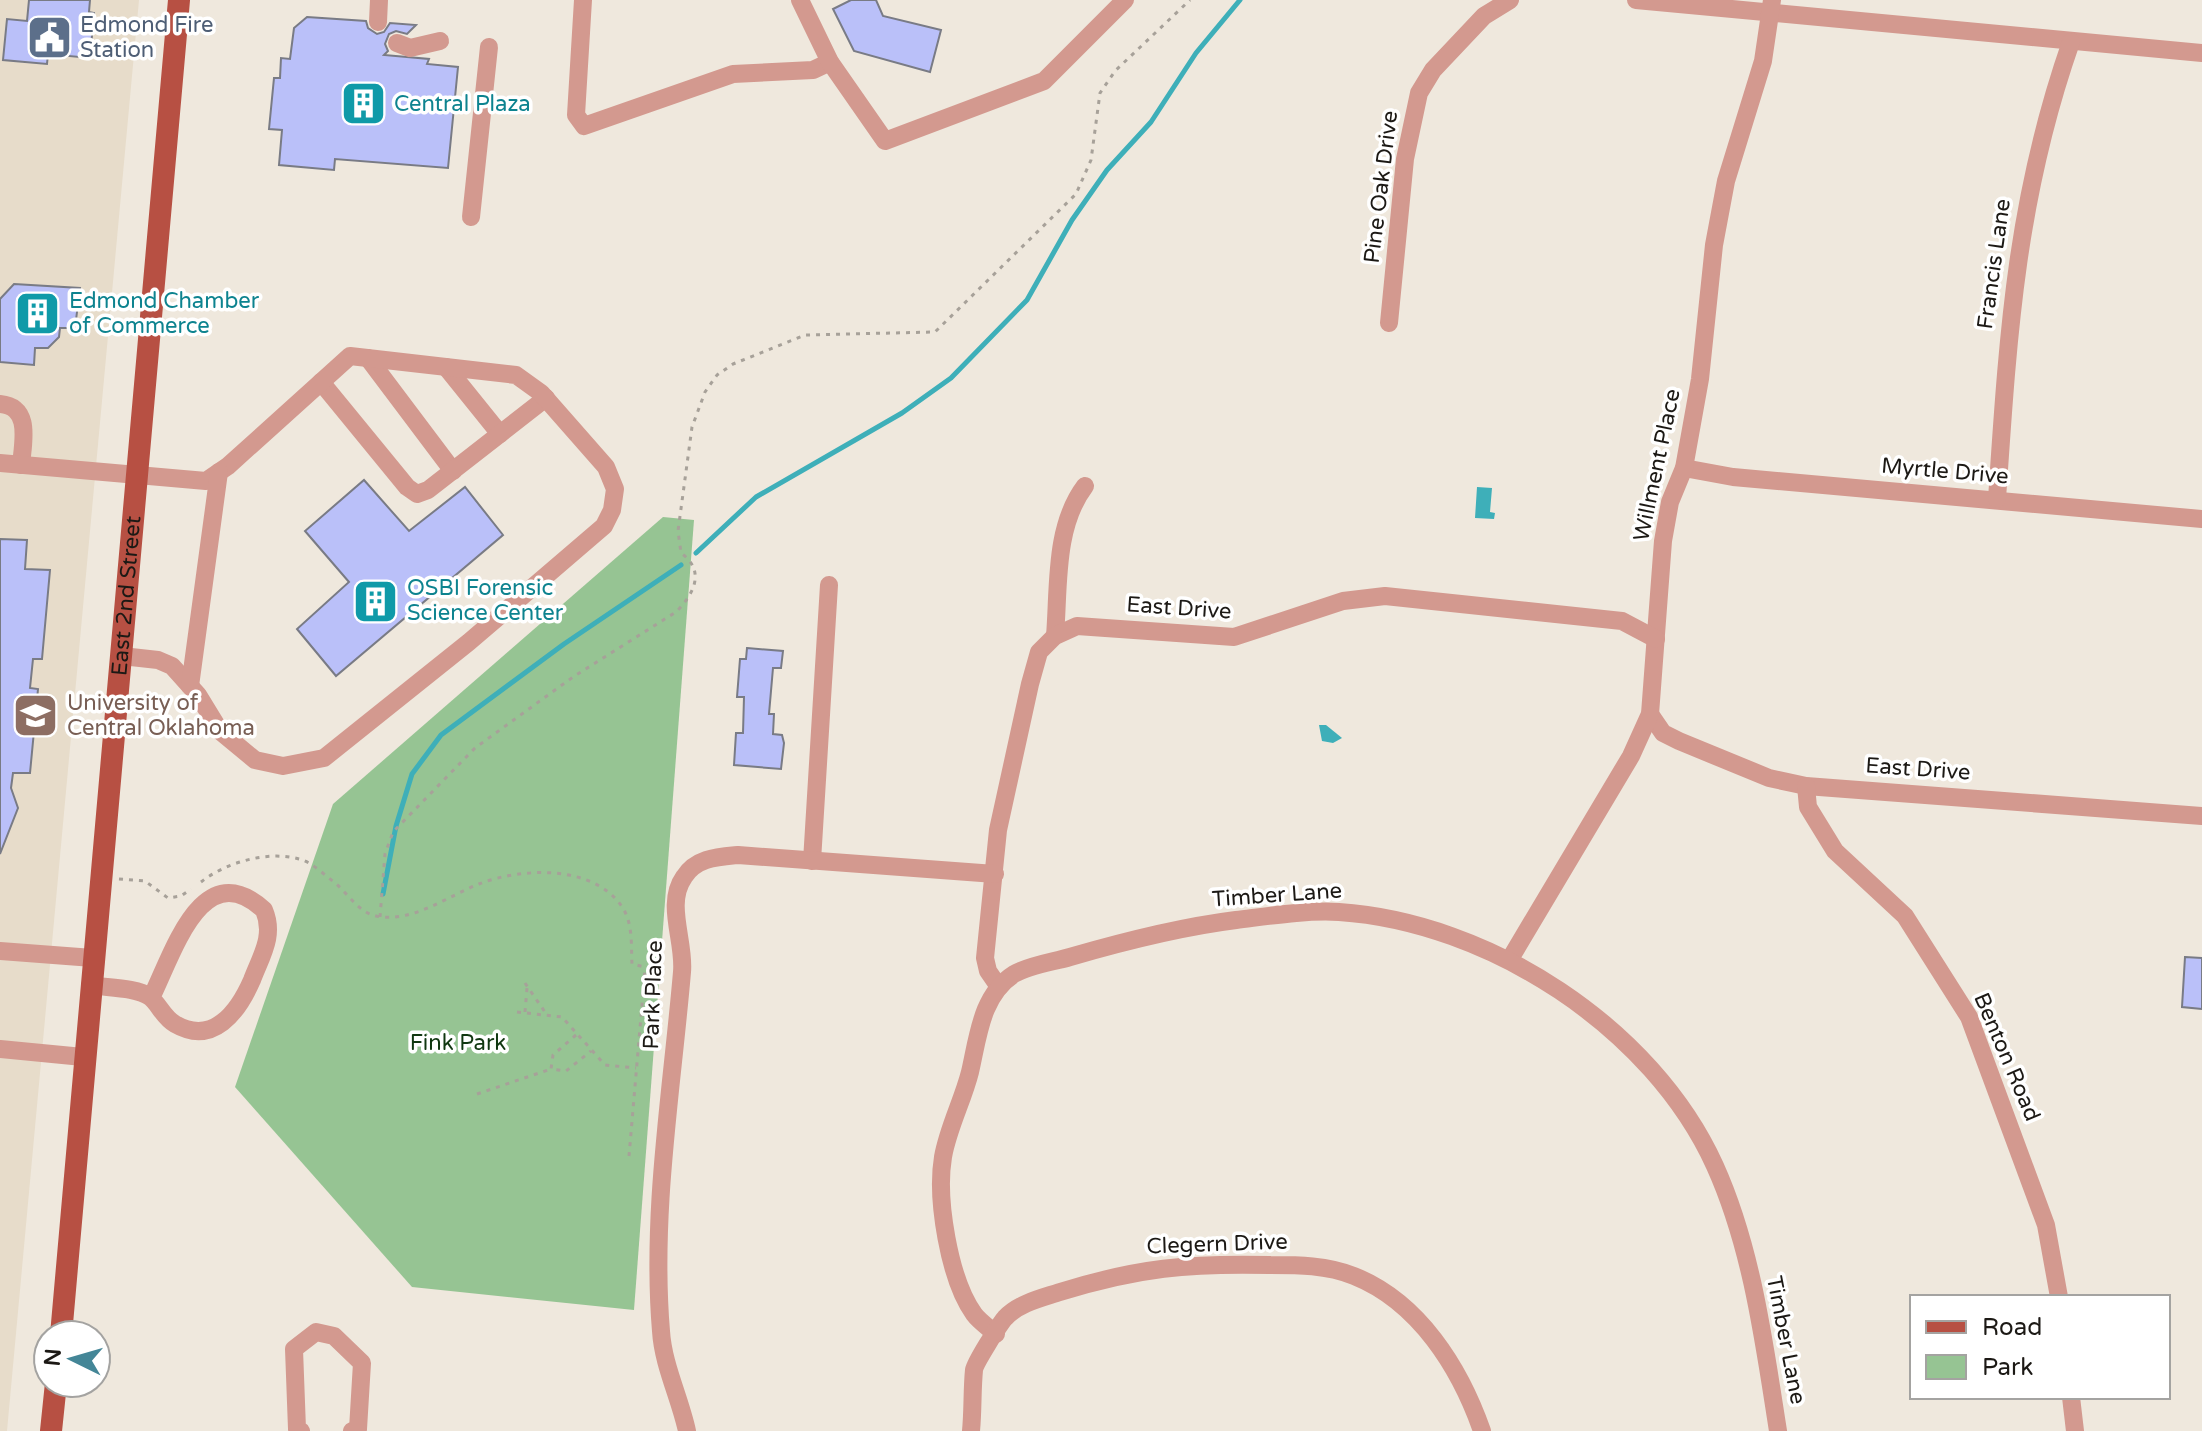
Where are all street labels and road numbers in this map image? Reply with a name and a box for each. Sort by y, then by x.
street label: Pine Oak Drive [1359,109,1403,265]
street label: Francis Lane [1972,197,2016,331]
street label: Willment Place [1628,387,1686,543]
street label: Myrtle Drive [1880,452,2010,490]
street label: East 2nd Street [106,515,146,677]
street label: East Drive [1126,591,1232,625]
street label: East Drive [1865,752,1971,786]
street label: Timber Lane [1211,877,1343,913]
street label: Park Place [638,940,668,1050]
street label: Benton Road [1968,989,2046,1125]
street label: Clegern Drive [1146,1229,1288,1259]
street label: Timber Lane [1761,1274,1811,1406]

